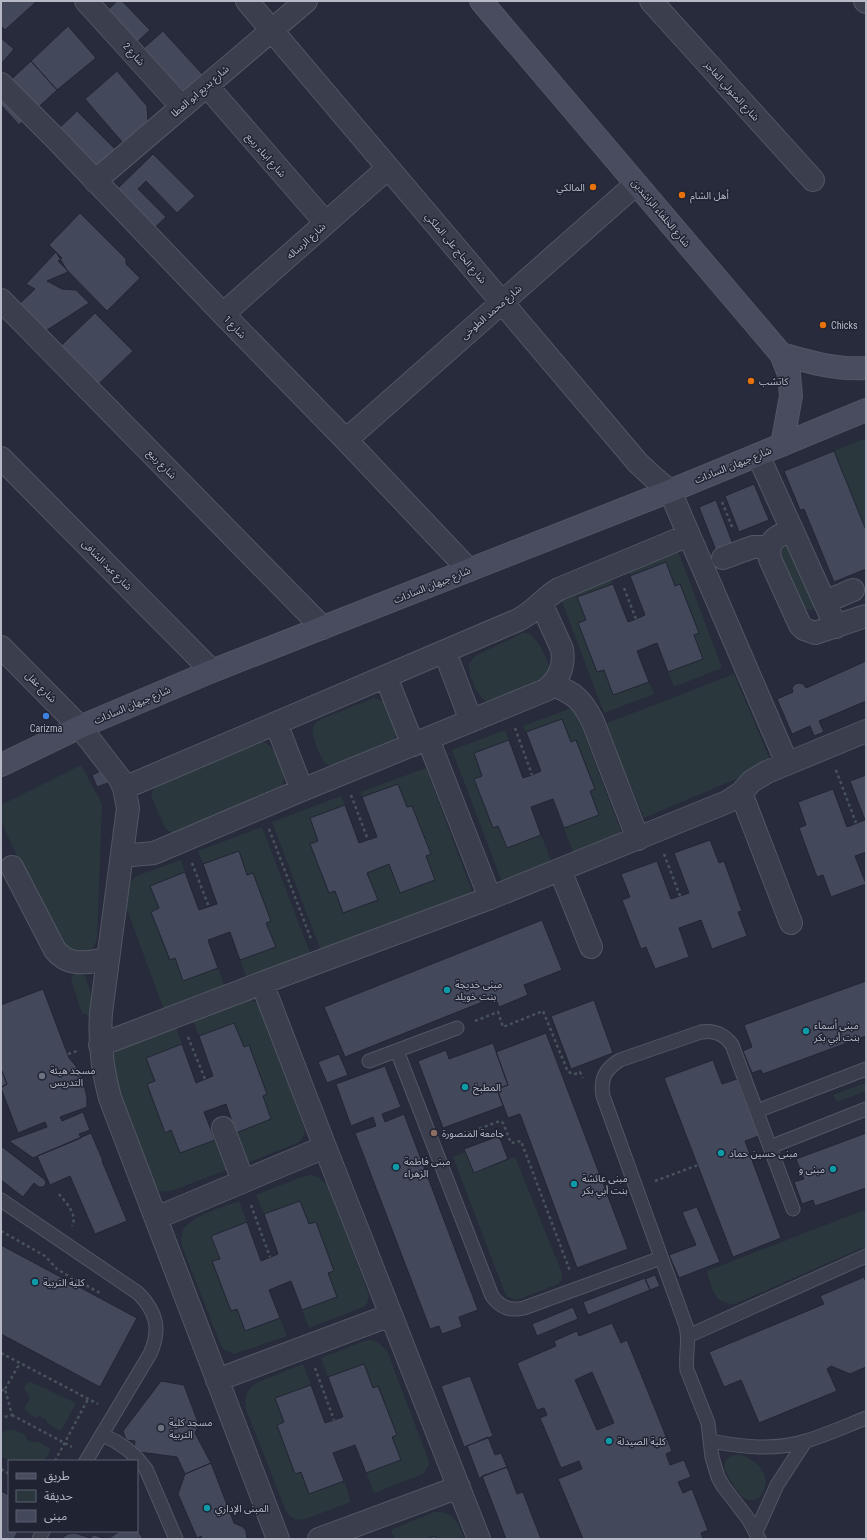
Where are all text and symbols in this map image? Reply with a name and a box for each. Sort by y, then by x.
street label: شارع 2 [119,40,147,69]
street label: شارع المتولي العاجز [700,58,762,125]
street label: شارع بديع ابو العطا [169,63,232,121]
street label: شارع ابناء ربيع [242,131,288,181]
street label: شارع الخلفاء الراشدين [628,177,693,250]
place label: المالكي [556,182,585,195]
marker: المالكي [588,182,598,192]
place label: أهل الشام [690,189,729,204]
marker: أهل الشام [677,190,687,200]
street label: شارع الحاج على الملكي [422,211,489,287]
street label: شارع الرساله [284,221,329,263]
street label: شارع محمد الطوخى [458,283,525,343]
street label: شارع 1 [220,314,248,342]
marker: Chicks [818,320,828,330]
place label: Chicks [831,320,858,331]
marker: كاتشب [746,376,756,386]
place label: كاتشب [759,376,789,387]
street label: شارع جيهان السادات [693,444,774,487]
street label: شارع ربيع [144,447,179,483]
street label: شارع عبد الشافى [78,538,134,594]
street label: شارع جيهان السادات [392,564,473,607]
street label: شارع عقل [22,669,59,706]
street label: شارع جيهان السادات [92,684,173,728]
marker: Carizma [41,711,51,721]
place label: Carizma [30,723,62,734]
place label: مبنى خديجة بنت خويلد [455,979,502,1003]
marker: مبنى خديجة بنت خويلد [442,985,452,995]
place label: مبنى أسماء بنت أبي بكر [813,1019,860,1045]
marker: مبنى أسماء بنت أبي بكر [801,1026,811,1036]
place label: مسجد هيئة التدريس [50,1065,96,1089]
marker: مسجد هيئة التدريس [37,1071,47,1081]
marker: المطبخ [460,1082,470,1092]
place label: المطبخ [473,1082,501,1095]
marker: جامعة المنصورة [429,1128,439,1138]
place label: جامعة المنصورة [442,1128,504,1140]
marker: مبنى حسين حماد [716,1148,726,1158]
place label: مبنى حسين حماد [729,1148,798,1159]
place label: مبنى فاطمة الزهراء [404,1156,451,1180]
marker: مبنى فاطمة الزهراء [391,1162,401,1172]
place label: مبنى و [799,1164,825,1176]
marker: مبنى و [828,1164,838,1174]
place label: مبنى عائشة بنت أبي بكر [581,1173,628,1198]
marker: مبنى عائشة بنت أبي بكر [569,1179,579,1189]
marker: كلية التربية [30,1277,40,1287]
place label: كلية التربية [43,1277,86,1289]
place label: مسجد كلية التربية [169,1417,212,1441]
marker: مسجد كلية التربية [156,1423,166,1433]
marker: كلية الصيدلة [604,1436,614,1446]
place label: كلية الصيدلة [617,1436,667,1447]
legend [8,1460,138,1532]
text: طريق [44,1469,70,1484]
text: حديقة [44,1489,73,1503]
marker: المبنى الإداري [202,1503,212,1513]
place label: المبنى الإداري [215,1503,269,1516]
text: مبنى [44,1509,67,1523]

